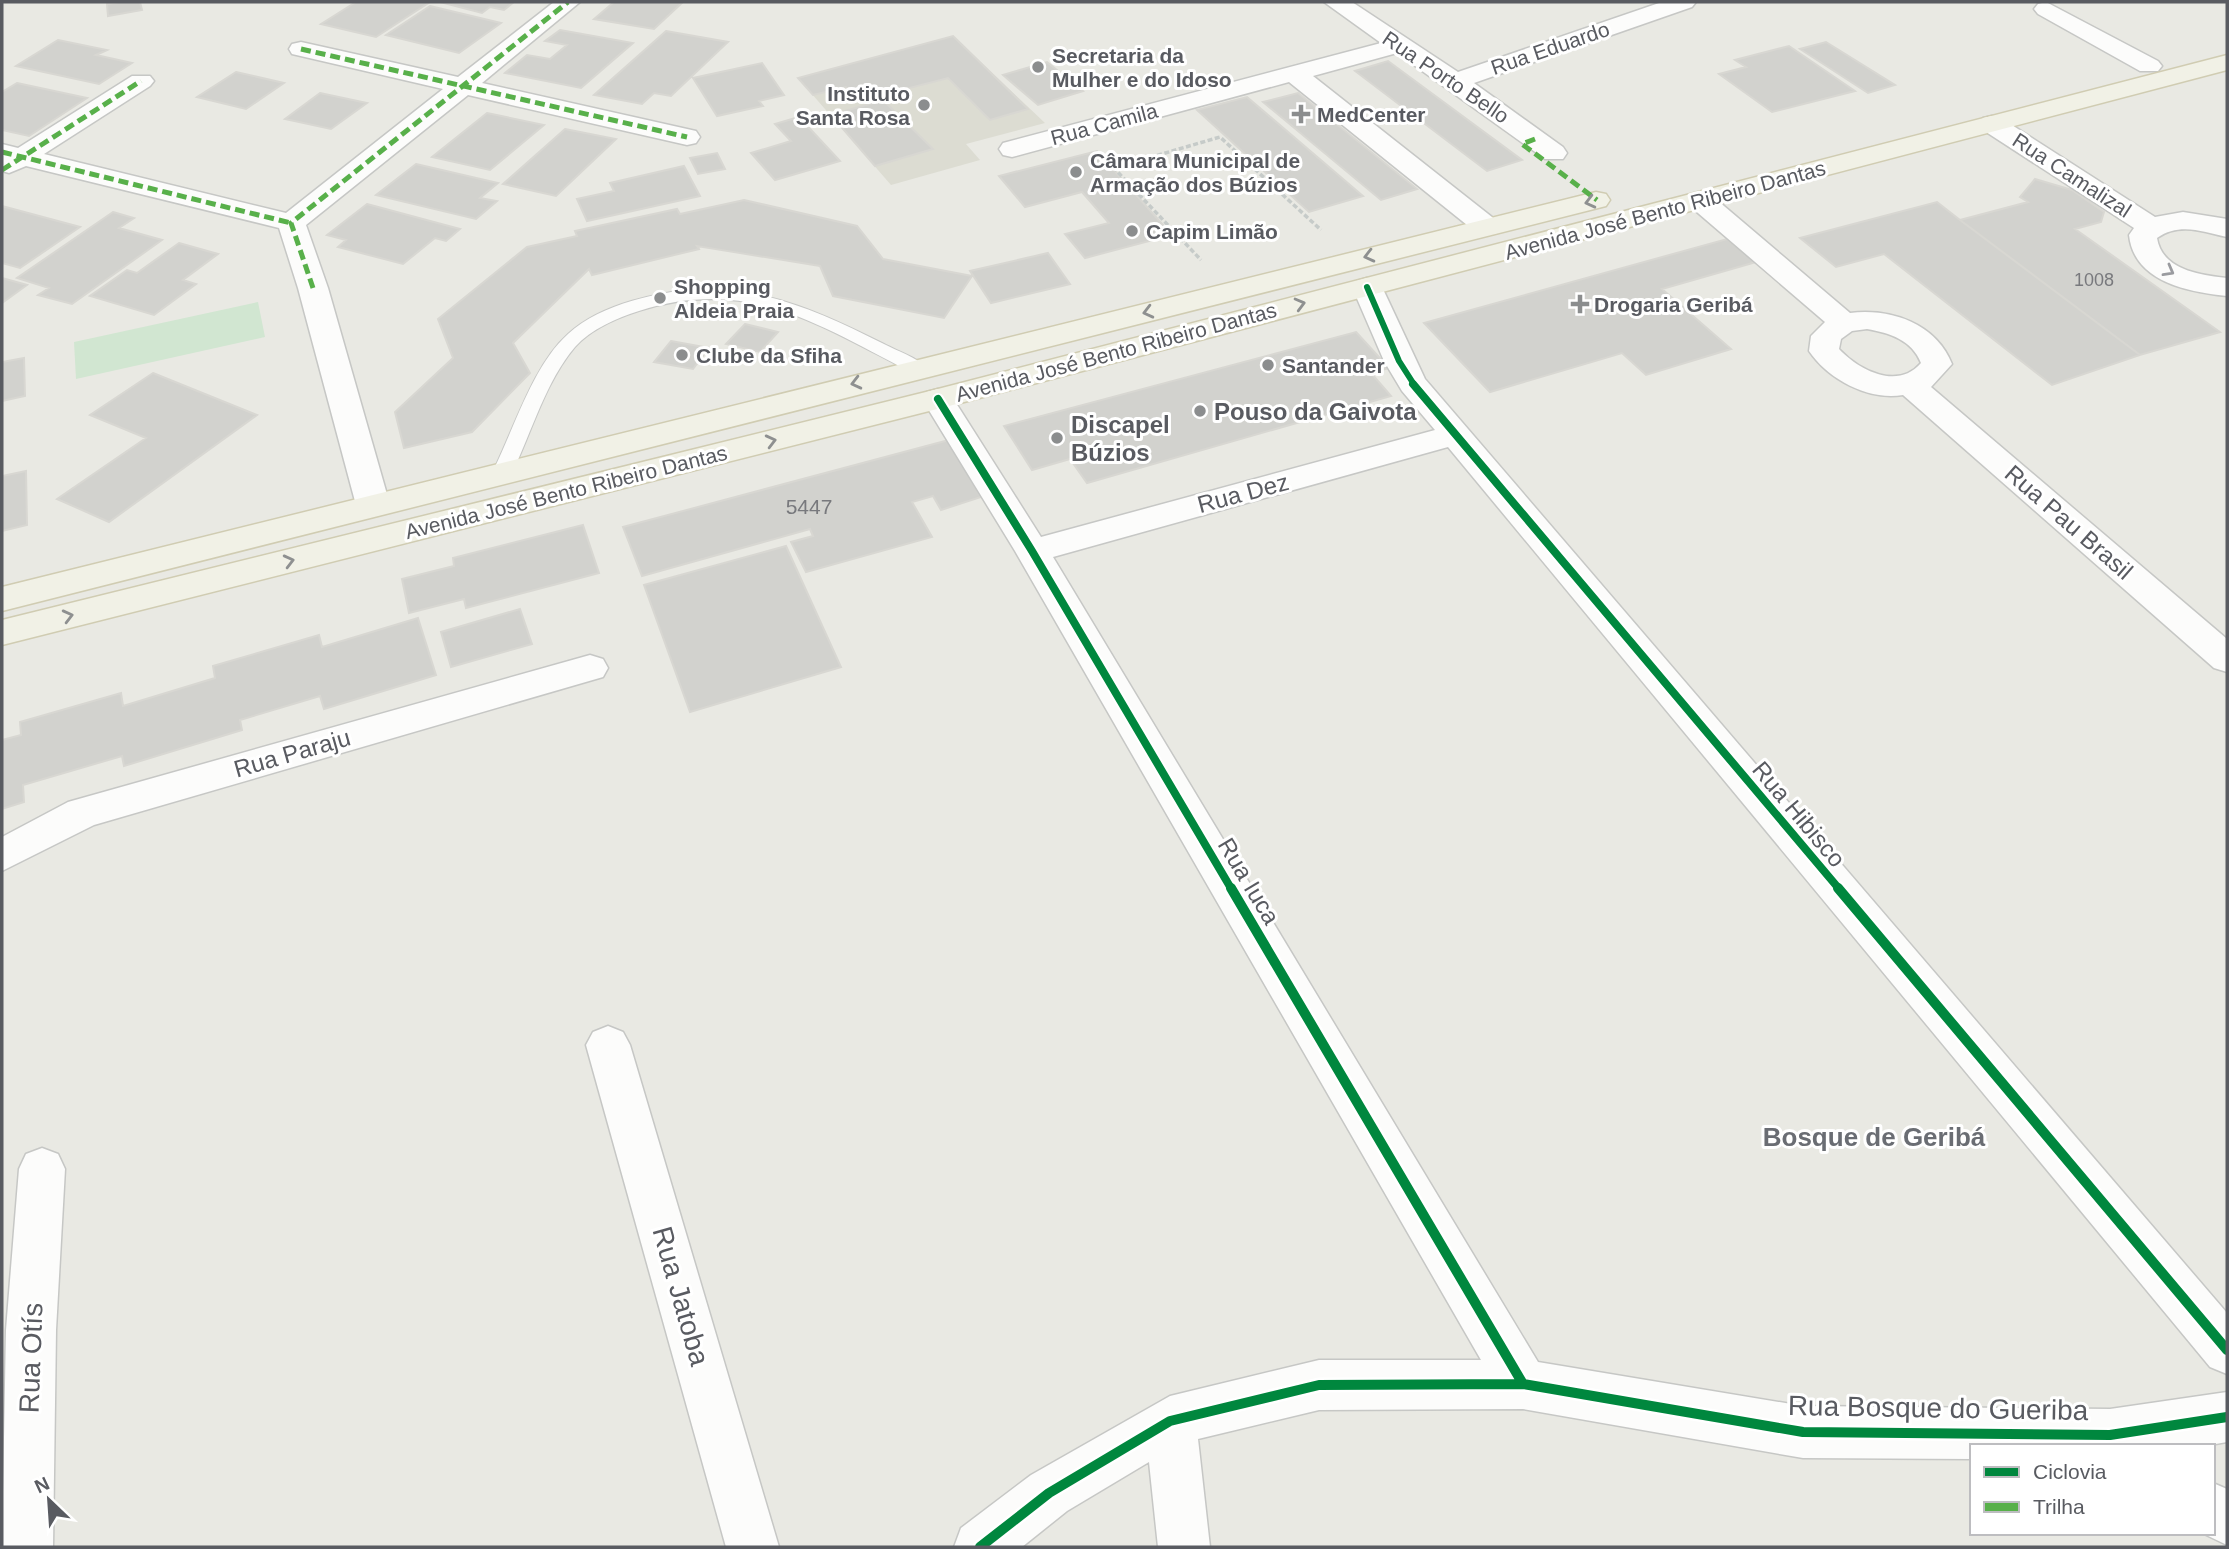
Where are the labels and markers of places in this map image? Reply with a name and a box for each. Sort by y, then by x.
place label: Secretaria da Mulher e do Idoso [1052,44,1232,91]
marker: Secretaria da Mulher e do Idoso [1030,59,1046,75]
place label: Instituto Santa Rosa [796,82,910,129]
marker: Instituto Santa Rosa [916,97,932,113]
place label: MedCenter [1317,103,1426,126]
marker: MedCenter [1291,104,1311,124]
place label: Câmara Municipal de Armação dos Búzios [1090,149,1300,196]
marker: Câmara Municipal de Armação dos Búzios [1068,164,1084,180]
place label: Capim Limão [1146,220,1278,243]
marker: Capim Limão [1124,223,1140,239]
place label: Shopping Aldeia Praia [674,275,795,322]
marker: Shopping Aldeia Praia [652,290,668,306]
place label: Drogaria Geribá [1594,293,1753,316]
marker: Drogaria Geribá [1572,296,1588,312]
place label: Clube da Sfiha [696,344,842,367]
marker: Clube da Sfiha [674,347,690,363]
place label: Santander [1282,354,1385,377]
marker: Santander [1260,357,1276,373]
place label: Pouso da Gaivota [1214,398,1417,425]
marker: Pouso da Gaivota [1192,403,1208,419]
place label: Discapel Búzios [1071,411,1170,466]
marker: Discapel Búzios [1049,430,1065,446]

